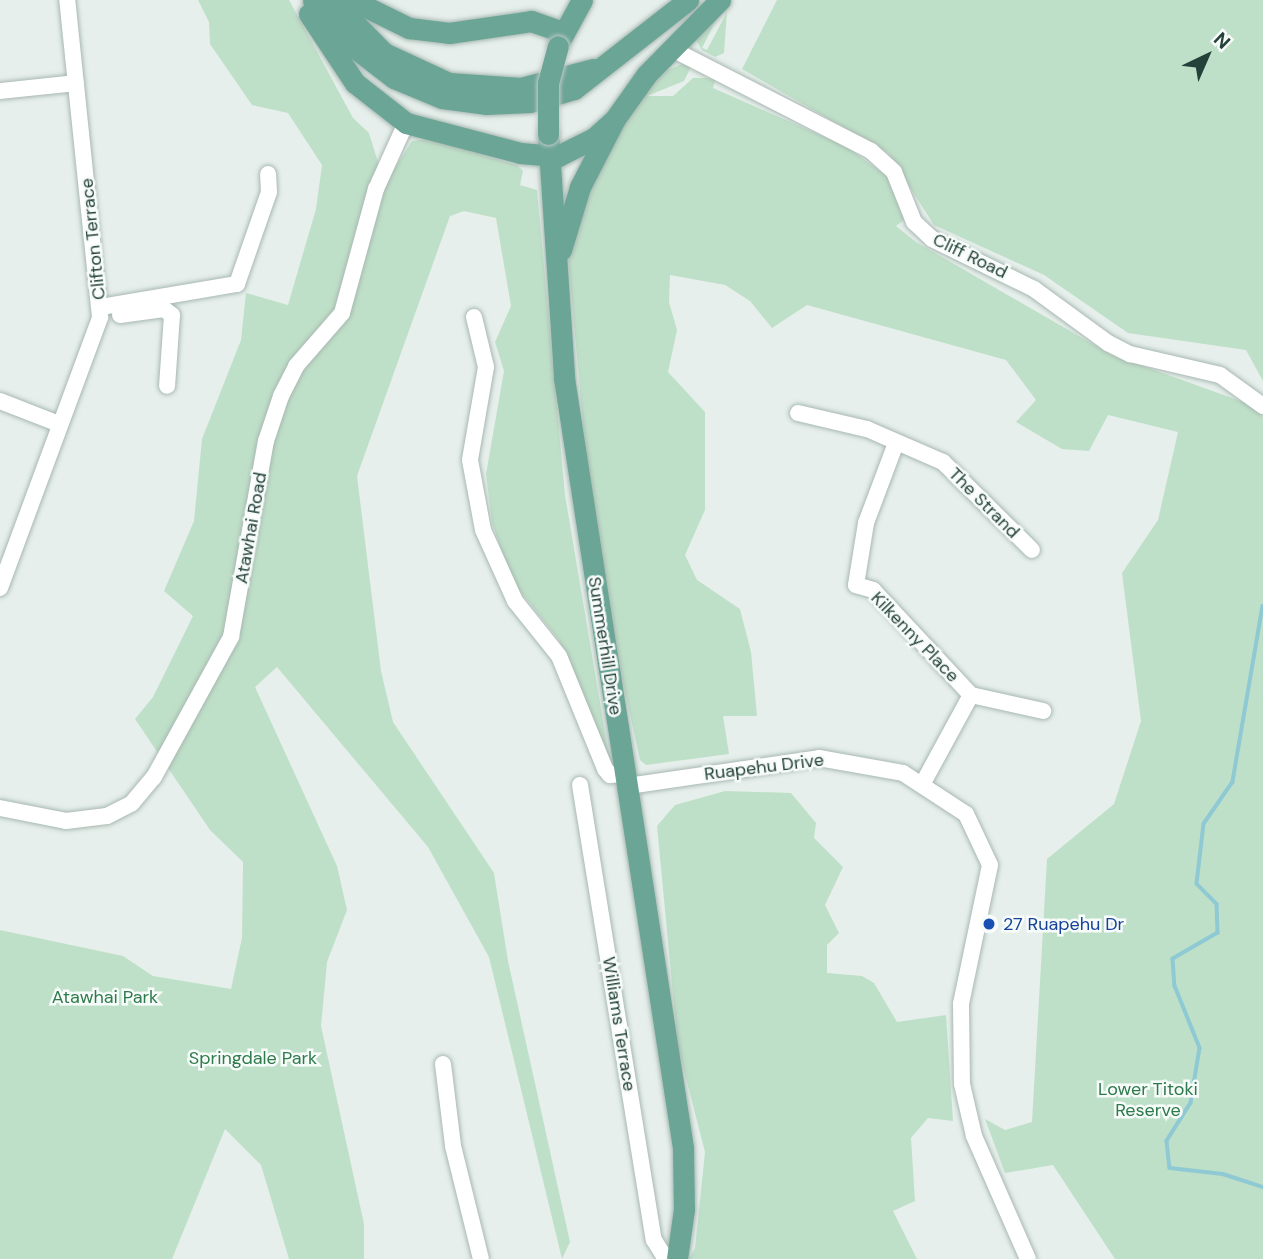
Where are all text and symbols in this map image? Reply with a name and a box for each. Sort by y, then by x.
north arrow [1172,21,1242,91]
text: N [1208,27,1236,54]
street label: Clifton Terrace [76,177,110,301]
street label: Cliff Road [929,229,1011,283]
street label: The Strand [944,463,1024,543]
street label: Atawhai Road [231,471,271,585]
street label: Summerhill Drive [583,575,627,717]
street label: Kilkenny Place [866,587,964,687]
street label: Ruapehu Drive [703,749,825,785]
place label: 27 Ruapehu Dr [1003,913,1124,935]
marker: 27 Ruapehu Dr [981,916,997,932]
street label: Williams Terrace [598,955,640,1093]
park label: Atawhai Park [52,986,158,1008]
park label: Springdale Park [189,1047,317,1069]
park label: Lower Titoki Reserve [1098,1079,1198,1122]

